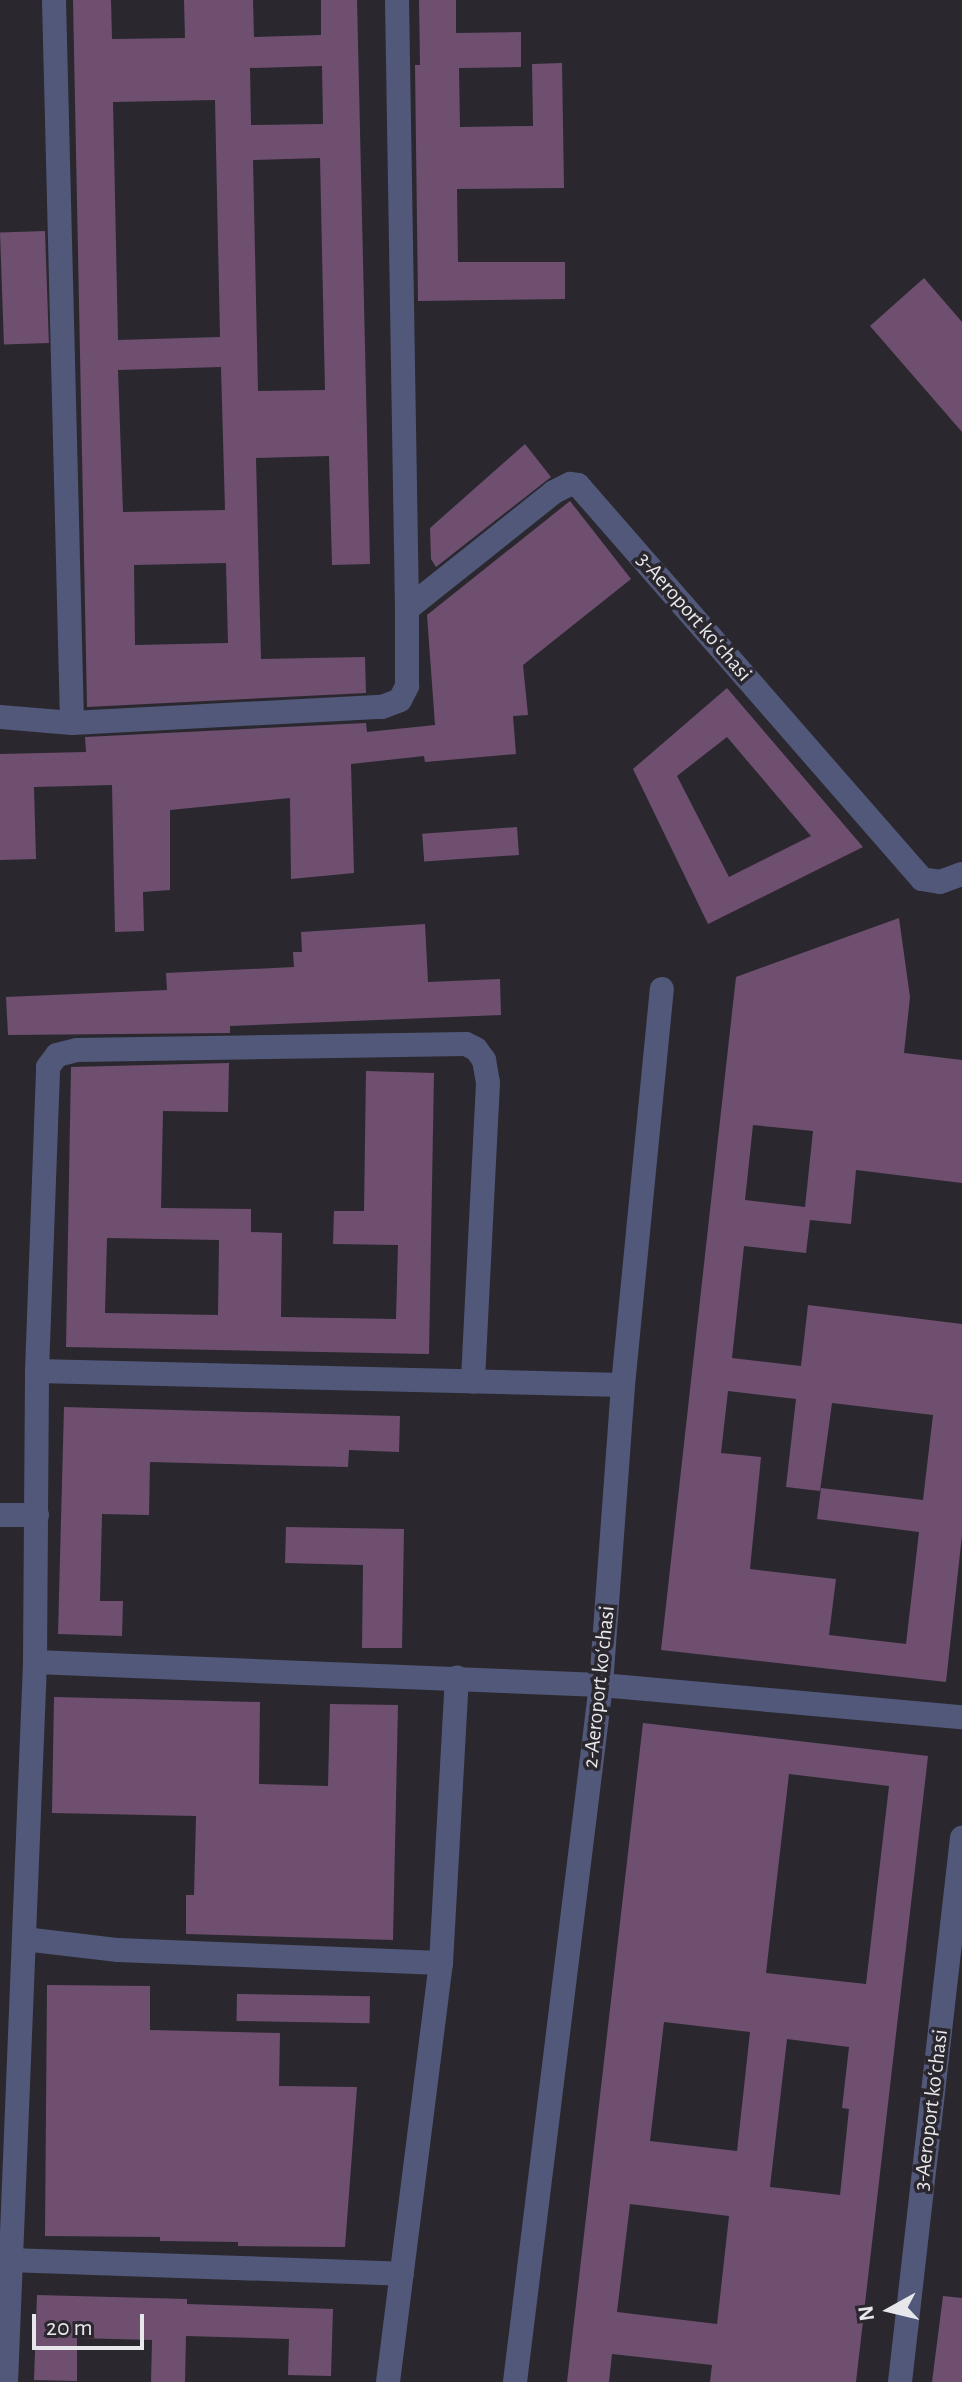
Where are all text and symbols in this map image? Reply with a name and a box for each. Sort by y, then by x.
street label: 3-Aeroport koʻchasi [631,547,757,687]
street label: 2-Aeroport koʻchasi [577,1604,621,1770]
street label: 3-Aeroport koʻchasi [908,2028,954,2192]
north arrow [850,2270,930,2350]
scale bar [36,2298,148,2348]
text: N [854,2304,878,2322]
text: 20 m [46,2316,93,2340]

